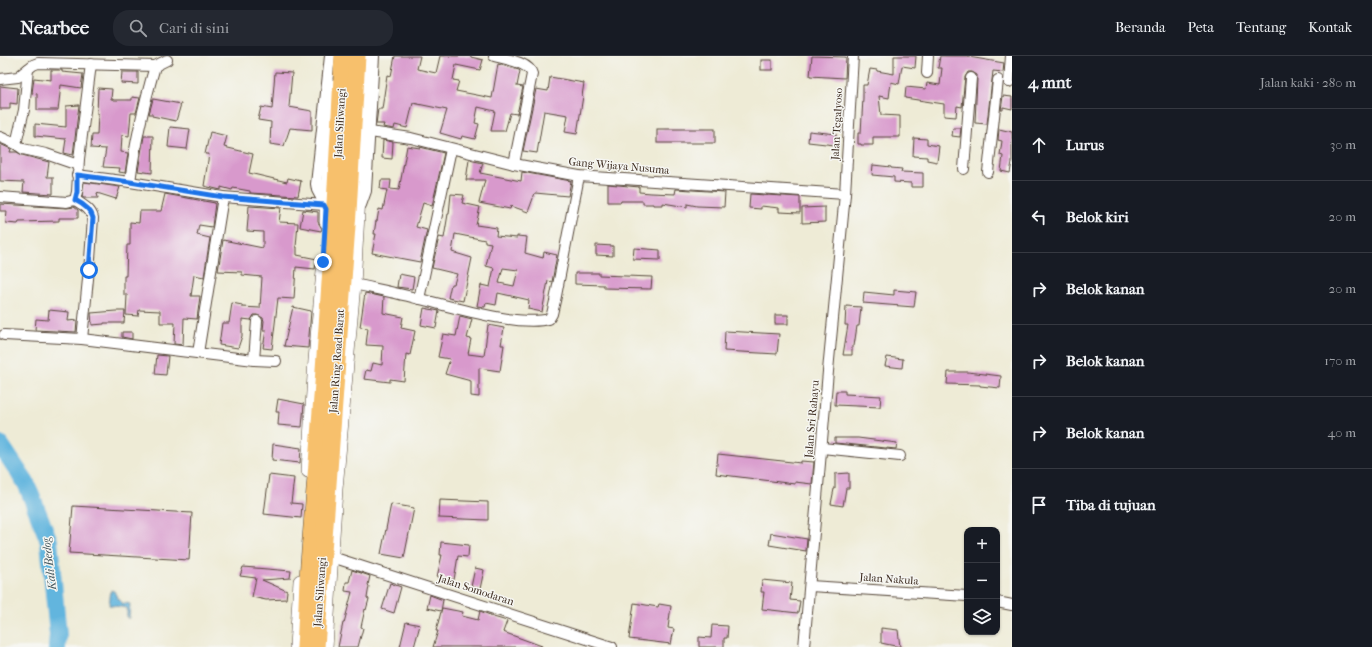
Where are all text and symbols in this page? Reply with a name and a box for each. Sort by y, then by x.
search box [113,10,393,46]
text: Nearbee [20,17,89,39]
icon: search [127,17,149,39]
text: Cari di sini [159,19,229,37]
text: Beranda [1115,19,1166,36]
text: Peta [1188,19,1214,36]
text: Tentang [1236,19,1286,36]
text: Kontak [1308,19,1352,36]
text: 4 mnt [1028,72,1072,92]
text: Jalan kaki · 280 m [1260,75,1356,90]
street label: Jalan Siliwangi [332,87,348,159]
street label: Jalan Tegalyoso [829,87,845,162]
icon: ahead [1028,134,1050,156]
text: Lurus [1066,136,1104,154]
text: 30 m [1330,137,1356,152]
street label: Gang Wijaya Nusuma [568,155,671,177]
icon: left [1028,206,1050,228]
text: Belok kiri [1066,208,1129,226]
text: 20 m [1329,209,1356,224]
route end [314,253,332,271]
route start [80,261,98,279]
icon: right [1028,278,1050,300]
text: Belok kanan [1066,280,1145,298]
text: 20 m [1329,281,1356,296]
street label: Jalan Ring Road Barat [327,308,347,415]
icon: right [1028,350,1050,372]
text: Belok kanan [1066,352,1145,370]
text: 170 m [1324,353,1356,368]
street label: Jalan Sri Rahayu [802,379,822,460]
icon: right [1028,422,1050,444]
text: Belok kanan [1066,424,1145,442]
text: 40 m [1328,425,1356,440]
icon: arrive [1028,494,1050,516]
text: Tiba di tujuan [1066,496,1156,514]
map controls [964,527,1000,635]
button: + [964,527,1000,563]
water label: Kali Bedog [39,537,59,592]
street label: Jalan Siliwangi [311,556,329,628]
button: − [964,563,1000,599]
street label: Jalan Nakula [858,570,920,588]
street label: Jalan Somodaran [435,571,516,609]
button: layers [964,599,1000,635]

